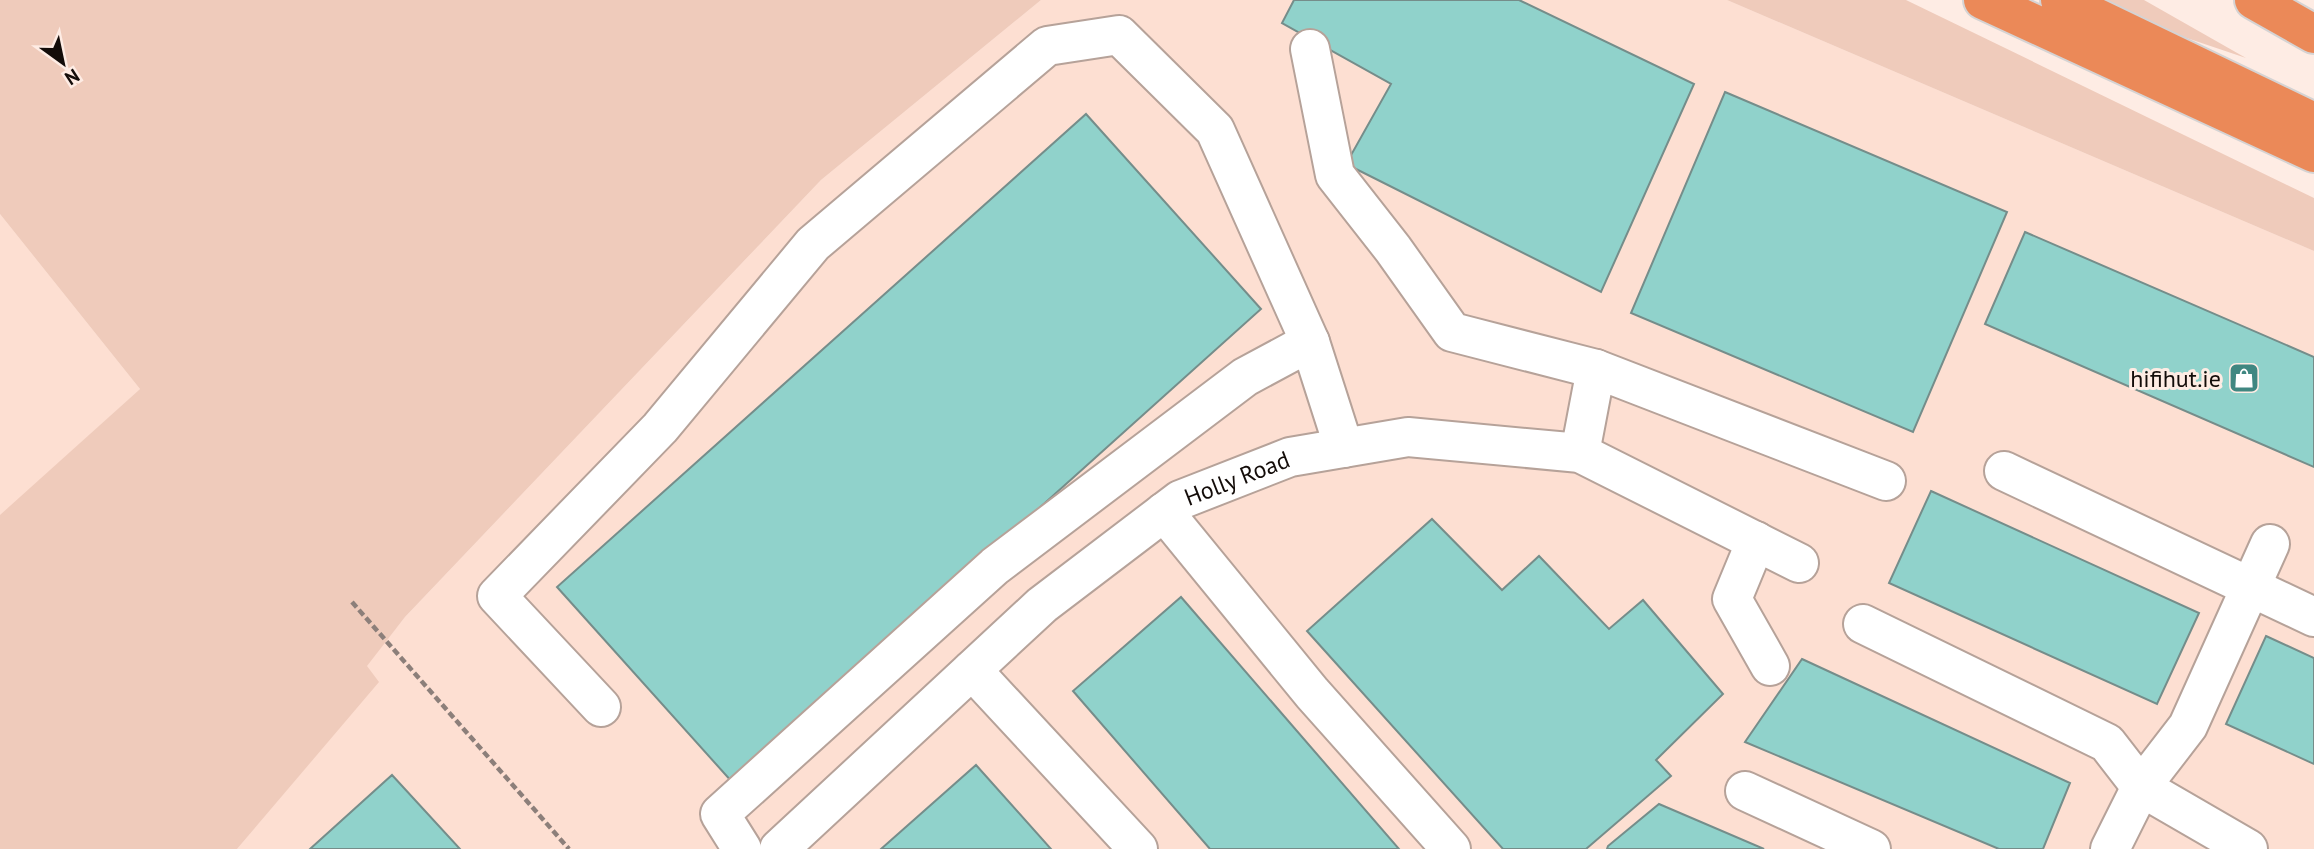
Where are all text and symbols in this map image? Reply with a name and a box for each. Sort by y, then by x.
north arrow [28,28,98,98]
text: N [60,64,84,91]
shop icon: hifihut.ie [2227,361,2261,395]
place label: hifihut.ie [2130,363,2221,394]
street label: Holly Road [1179,443,1294,512]

